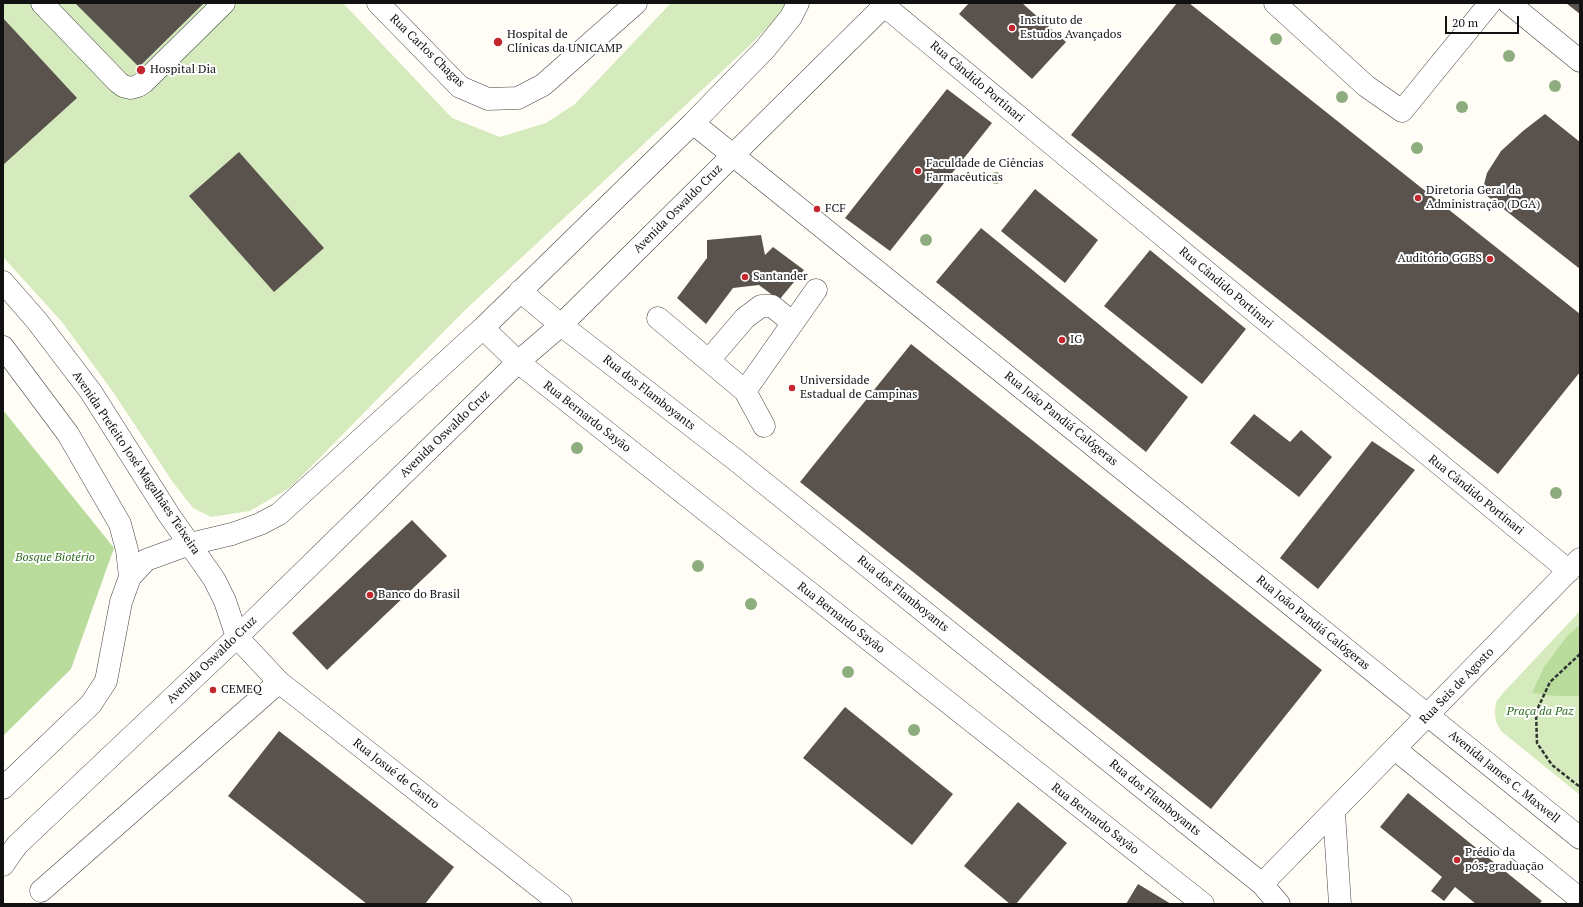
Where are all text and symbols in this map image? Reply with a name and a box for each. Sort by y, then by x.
scale bar [1447,8,1521,34]
street label: Rua Carlos Chagas [387,12,467,90]
place label: Instituto de Estudos Avançados [1020,14,1122,42]
text: 20 m [1452,15,1478,30]
marker: Instituto de Estudos Avançados [1007,23,1017,33]
place label: Hospital de Clínicas da UNICAMP [507,28,622,56]
marker: Hospital de Clínicas da UNICAMP [492,36,504,48]
street label: Rua Cândido Portinari [927,38,1027,126]
place label: Hospital Dia [150,63,216,77]
marker: Hospital Dia [135,64,147,76]
place label: Faculdade de Ciências Farmacêuticas [926,157,1044,185]
street label: Avenida Oswaldo Cruz [631,162,725,256]
marker: Faculdade de Ciências Farmacêuticas [913,166,923,176]
place label: Diretoria Geral da Administração (DGA) [1426,184,1540,212]
marker: Diretoria Geral da Administração (DGA) [1413,193,1423,203]
place label: FCF [825,202,846,216]
marker: FCF [812,204,822,214]
street label: Rua Cândido Portinari [1176,244,1276,332]
place label: Auditório GGBS [1397,252,1482,266]
marker: Auditório GGBS [1485,254,1495,264]
place label: Santander [753,270,808,284]
marker: Santander [740,272,750,282]
place label: IG [1070,333,1082,347]
marker: IG [1057,335,1067,345]
street label: Rua dos Flamboyants [600,352,698,434]
street label: Avenida Prefeito José Magalhães Teixeira [69,369,203,557]
street label: Rua João Pandiá Calógeras [1001,369,1121,469]
place label: Universidade Estadual de Campinas [800,374,917,402]
street label: Rua Bernardo Sayão [540,378,634,456]
marker: Universidade Estadual de Campinas [787,383,797,393]
street label: Avenida Oswaldo Cruz [397,387,493,481]
street label: Rua Cândido Portinari [1425,452,1527,538]
park label: Bosque Biotério [15,551,95,565]
street label: Rua dos Flamboyants [854,553,952,635]
street label: Rua João Pandiá Calógeras [1253,573,1373,673]
street label: Rua Bernardo Sayão [794,579,888,657]
place label: Banco do Brasil [378,588,460,602]
marker: Banco do Brasil [365,590,375,600]
street label: Avenida Oswaldo Cruz [164,613,260,707]
street label: Rua Seis de Agosto [1417,645,1497,727]
place label: CEMEQ [221,683,262,697]
marker: CEMEQ [208,685,218,695]
park label: Praça da Paz [1507,705,1573,719]
street label: Avenida James C. Maxwell [1446,728,1562,826]
street label: Rua Josué de Castro [350,736,442,812]
street label: Rua dos Flamboyants [1106,757,1204,839]
street label: Rua Bernardo Sayão [1048,780,1142,858]
place label: Prédio da pós-graduação [1465,846,1544,874]
marker: Prédio da pós-graduação [1452,855,1462,865]

